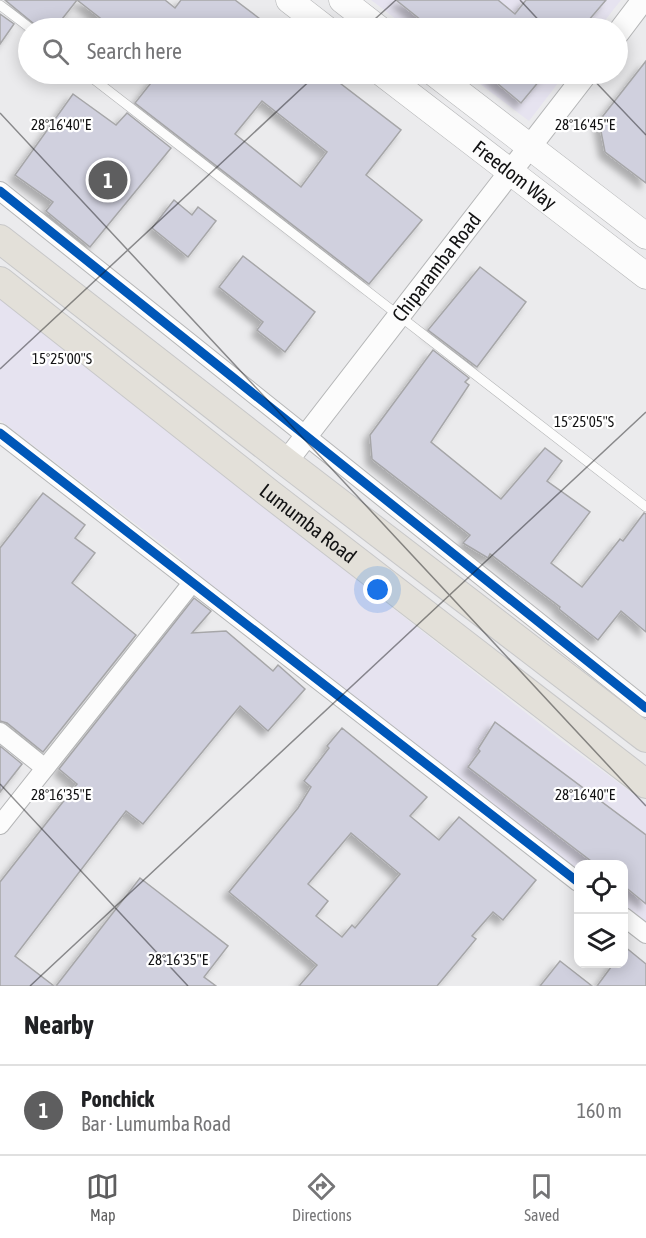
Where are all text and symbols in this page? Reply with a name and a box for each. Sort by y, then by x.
search box [18,18,628,84]
icon: search [39,35,72,68]
text: Search here [87,38,182,64]
text: 28°16'40"E [31,116,92,133]
text: 28°16'45"E [555,116,616,133]
street label: Freedom Way [469,135,561,214]
pin: 1 [88,158,128,202]
street label: Chiparamba Road [387,208,485,326]
text: 15°25'00"S [32,350,92,367]
text: 15°25'05"S [554,413,614,430]
street label: Lumumba Road [256,479,361,567]
your location [363,575,392,604]
text: 28°16'35"E [31,786,92,803]
text: 28°16'40"E [555,786,616,803]
map controls [574,860,628,968]
button: locate [574,860,628,914]
button: layers [574,914,628,968]
text: 28°16'35"E [148,951,209,968]
text: Nearby [24,1010,94,1040]
text: Ponchick [81,1086,154,1112]
text: 1 [39,1099,48,1122]
text: 160 m [577,1099,622,1122]
text: Bar · Lumumba Road [81,1112,231,1135]
tab: Map [86,1170,119,1224]
tab: Directions [292,1170,352,1224]
tab: Saved [524,1170,560,1224]

